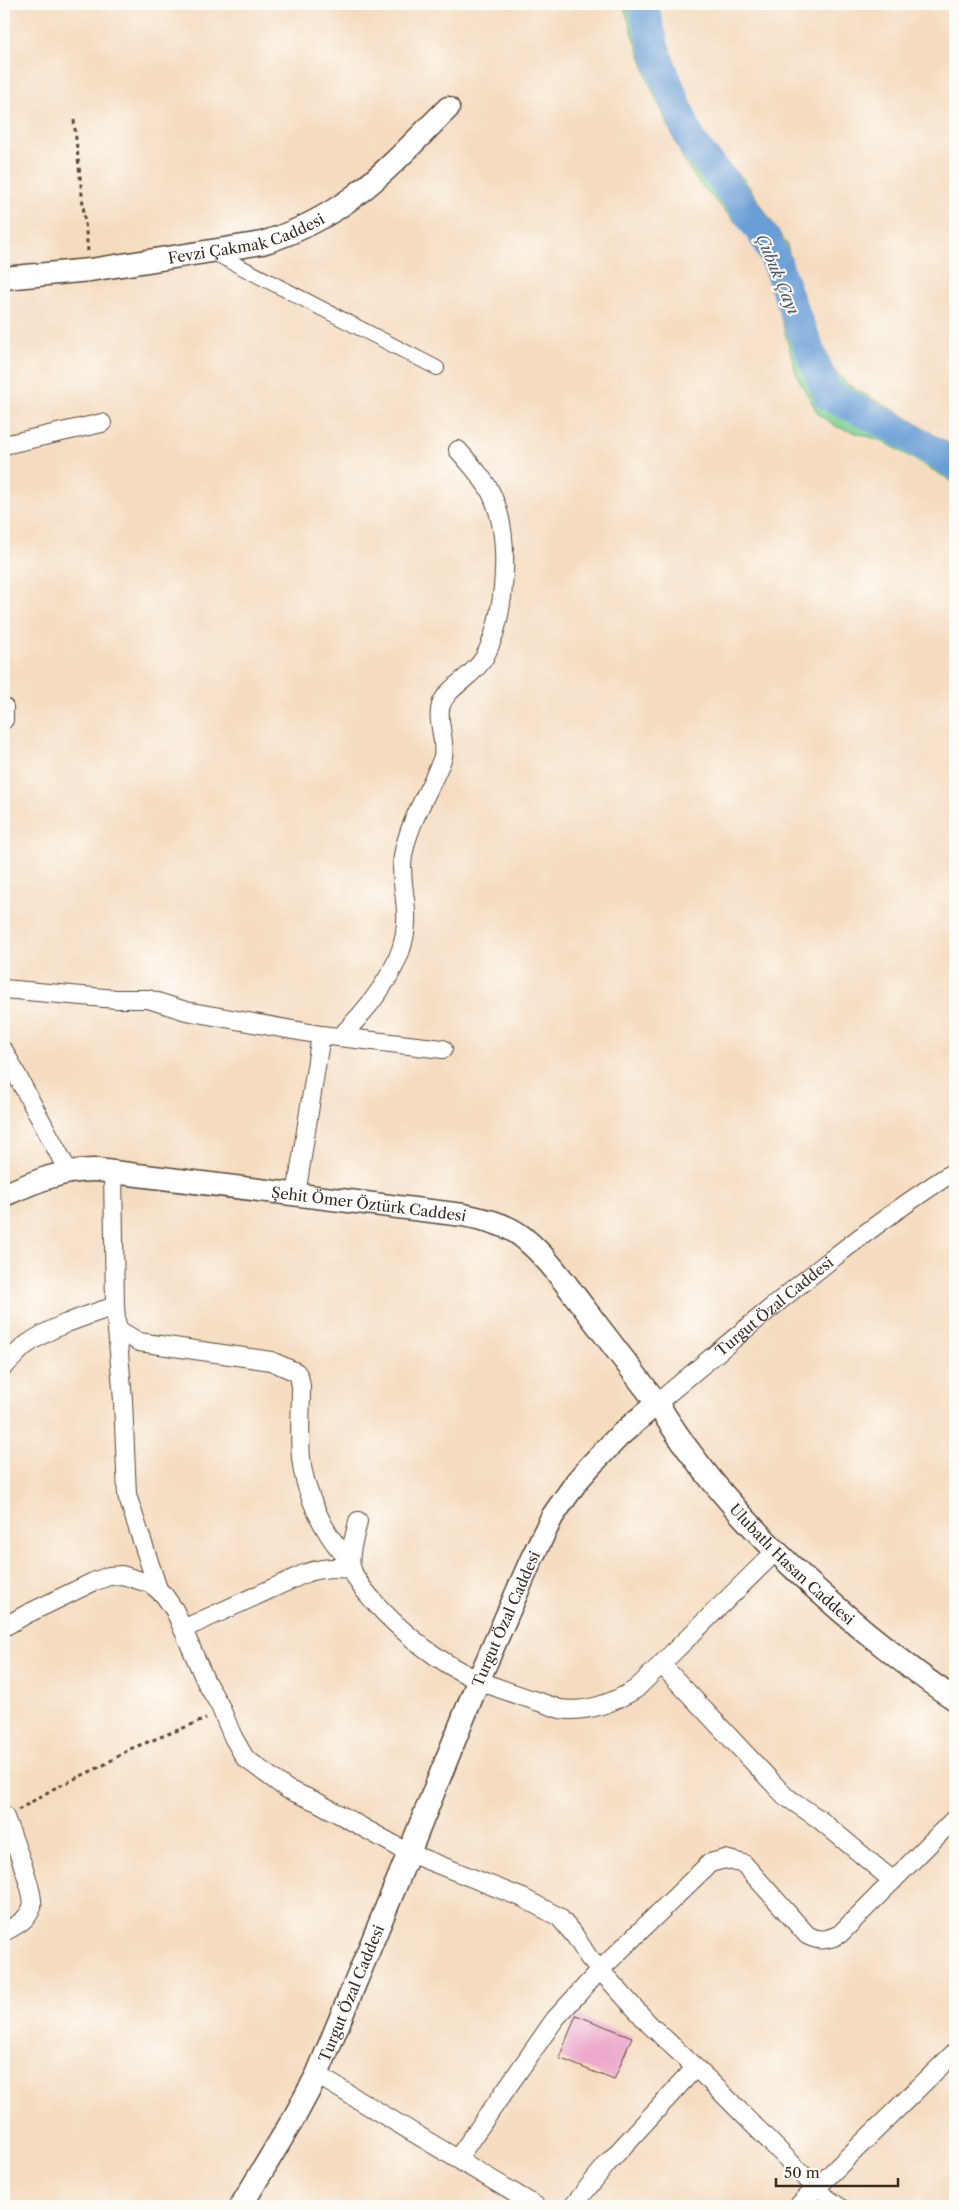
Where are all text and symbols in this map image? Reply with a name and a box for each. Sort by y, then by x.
street label: Fevzi Çakmak Caddesi [166,208,328,267]
water label: Çubuk Çayı [752,231,804,317]
street label: Şehit Ömer Öztürk Caddesi [270,1182,468,1225]
street label: Turgut Özal Caddesi [711,1252,837,1360]
street label: Ulubatlı Hasan Caddesi [726,1499,859,1629]
street label: Turgut Özal Caddesi [467,1547,544,1690]
street label: Turgut Özal Caddesi [314,1921,388,2065]
scale bar [776,2155,899,2187]
text: 50 m [784,2163,820,2182]

